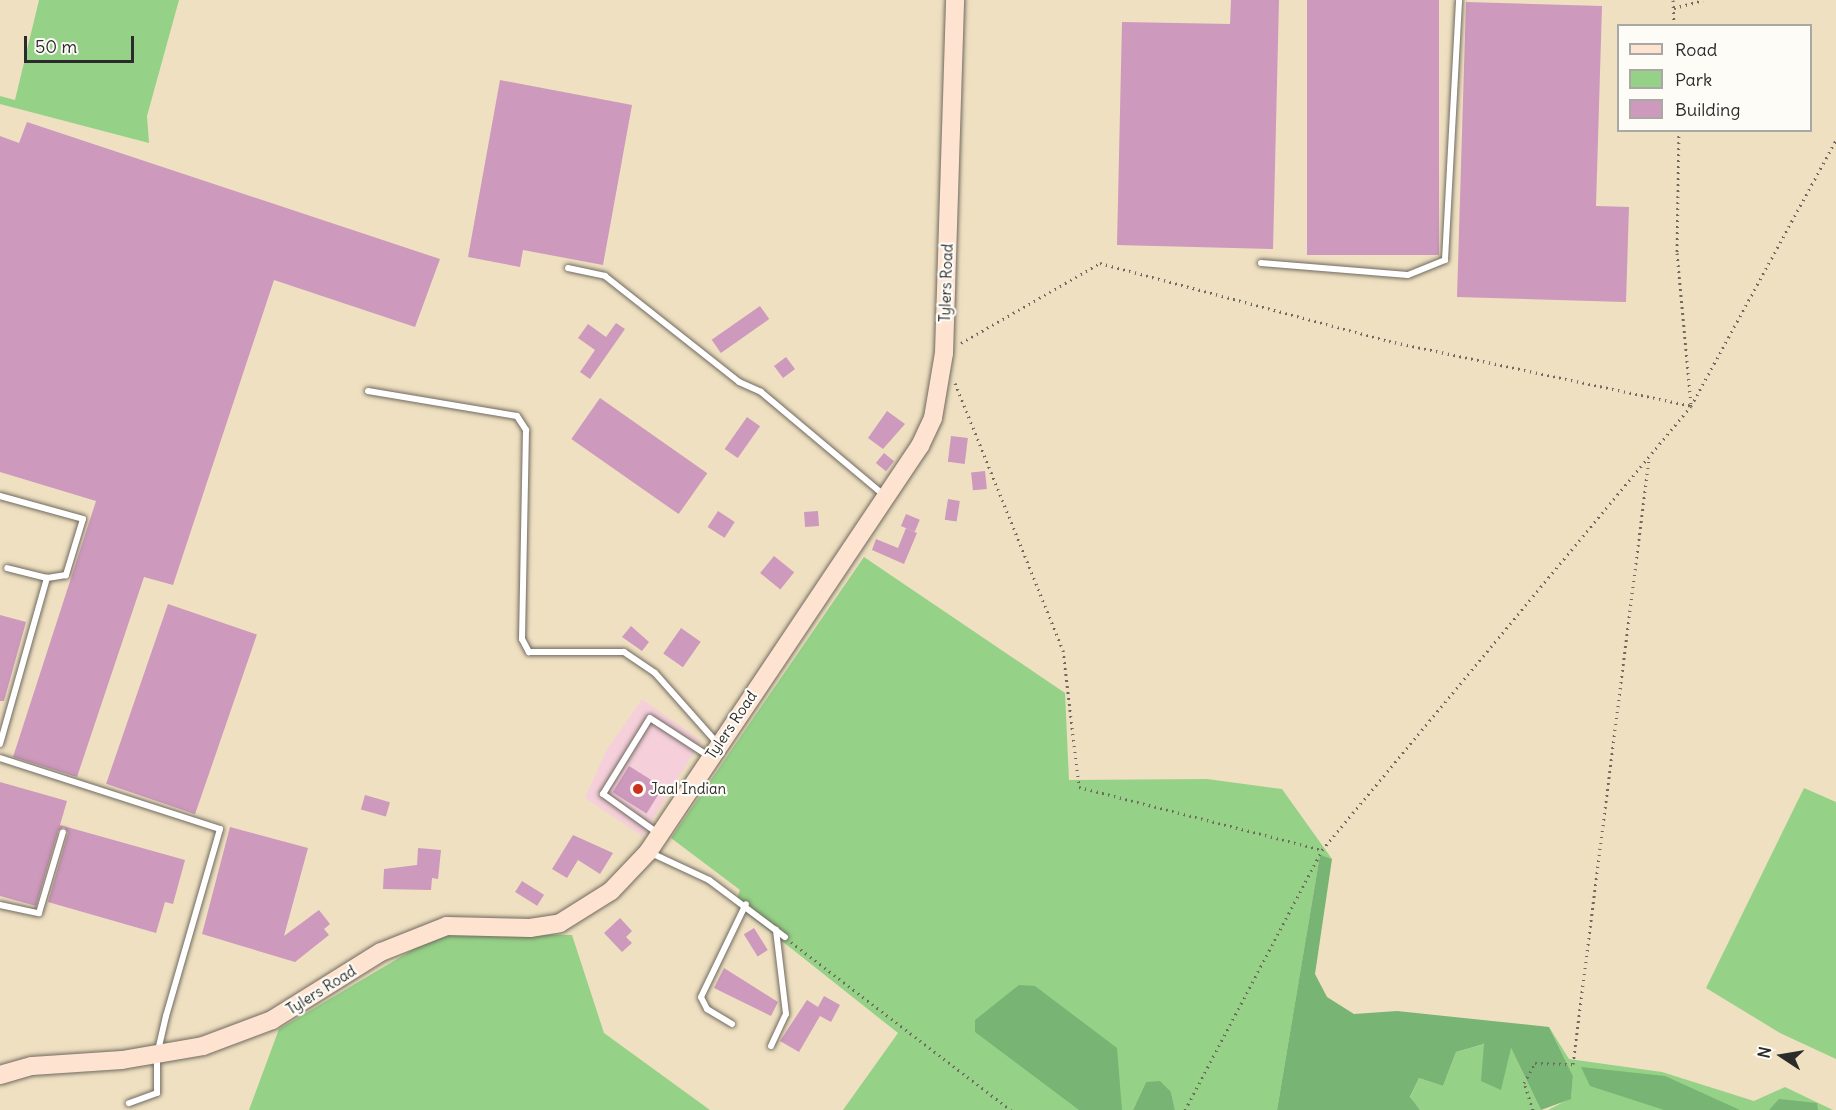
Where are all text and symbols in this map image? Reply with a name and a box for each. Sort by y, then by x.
scale bar [27,24,136,62]
legend [1617,24,1812,132]
text: 50 m [35,35,77,58]
text: Road [1675,38,1717,61]
text: Park [1675,68,1712,91]
text: Building [1675,98,1740,121]
street label: Tylers Road [936,243,956,323]
street label: Tylers Road [702,687,760,763]
place label: Jaal Indian [650,780,726,798]
marker: Jaal Indian [631,782,645,796]
street label: Tylers Road [283,962,359,1018]
north arrow [1752,1026,1812,1086]
text: N [1753,1045,1775,1060]

